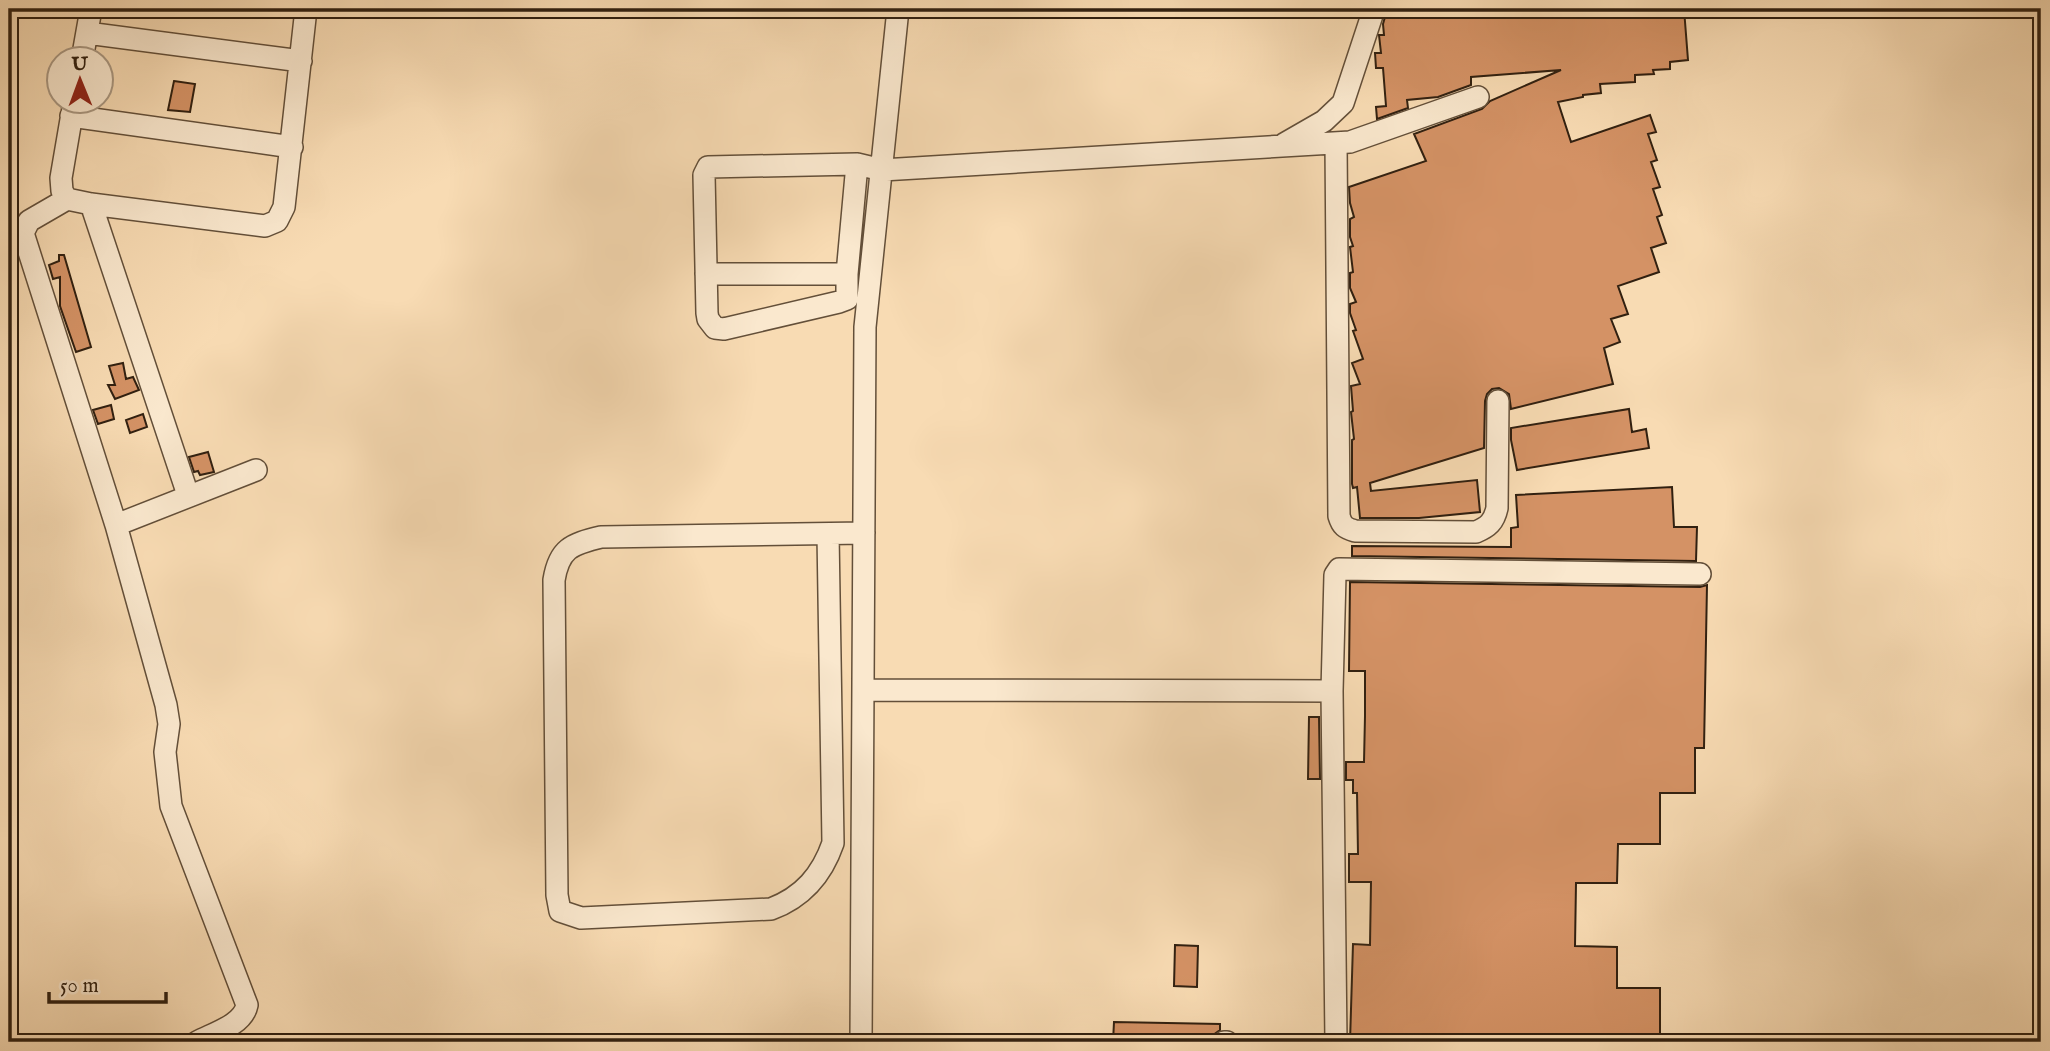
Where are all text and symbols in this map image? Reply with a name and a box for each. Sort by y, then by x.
north arrow [46,46,116,116]
text: U [70,53,89,77]
scale bar [49,960,166,1004]
text: 50 m [60,973,99,1000]

